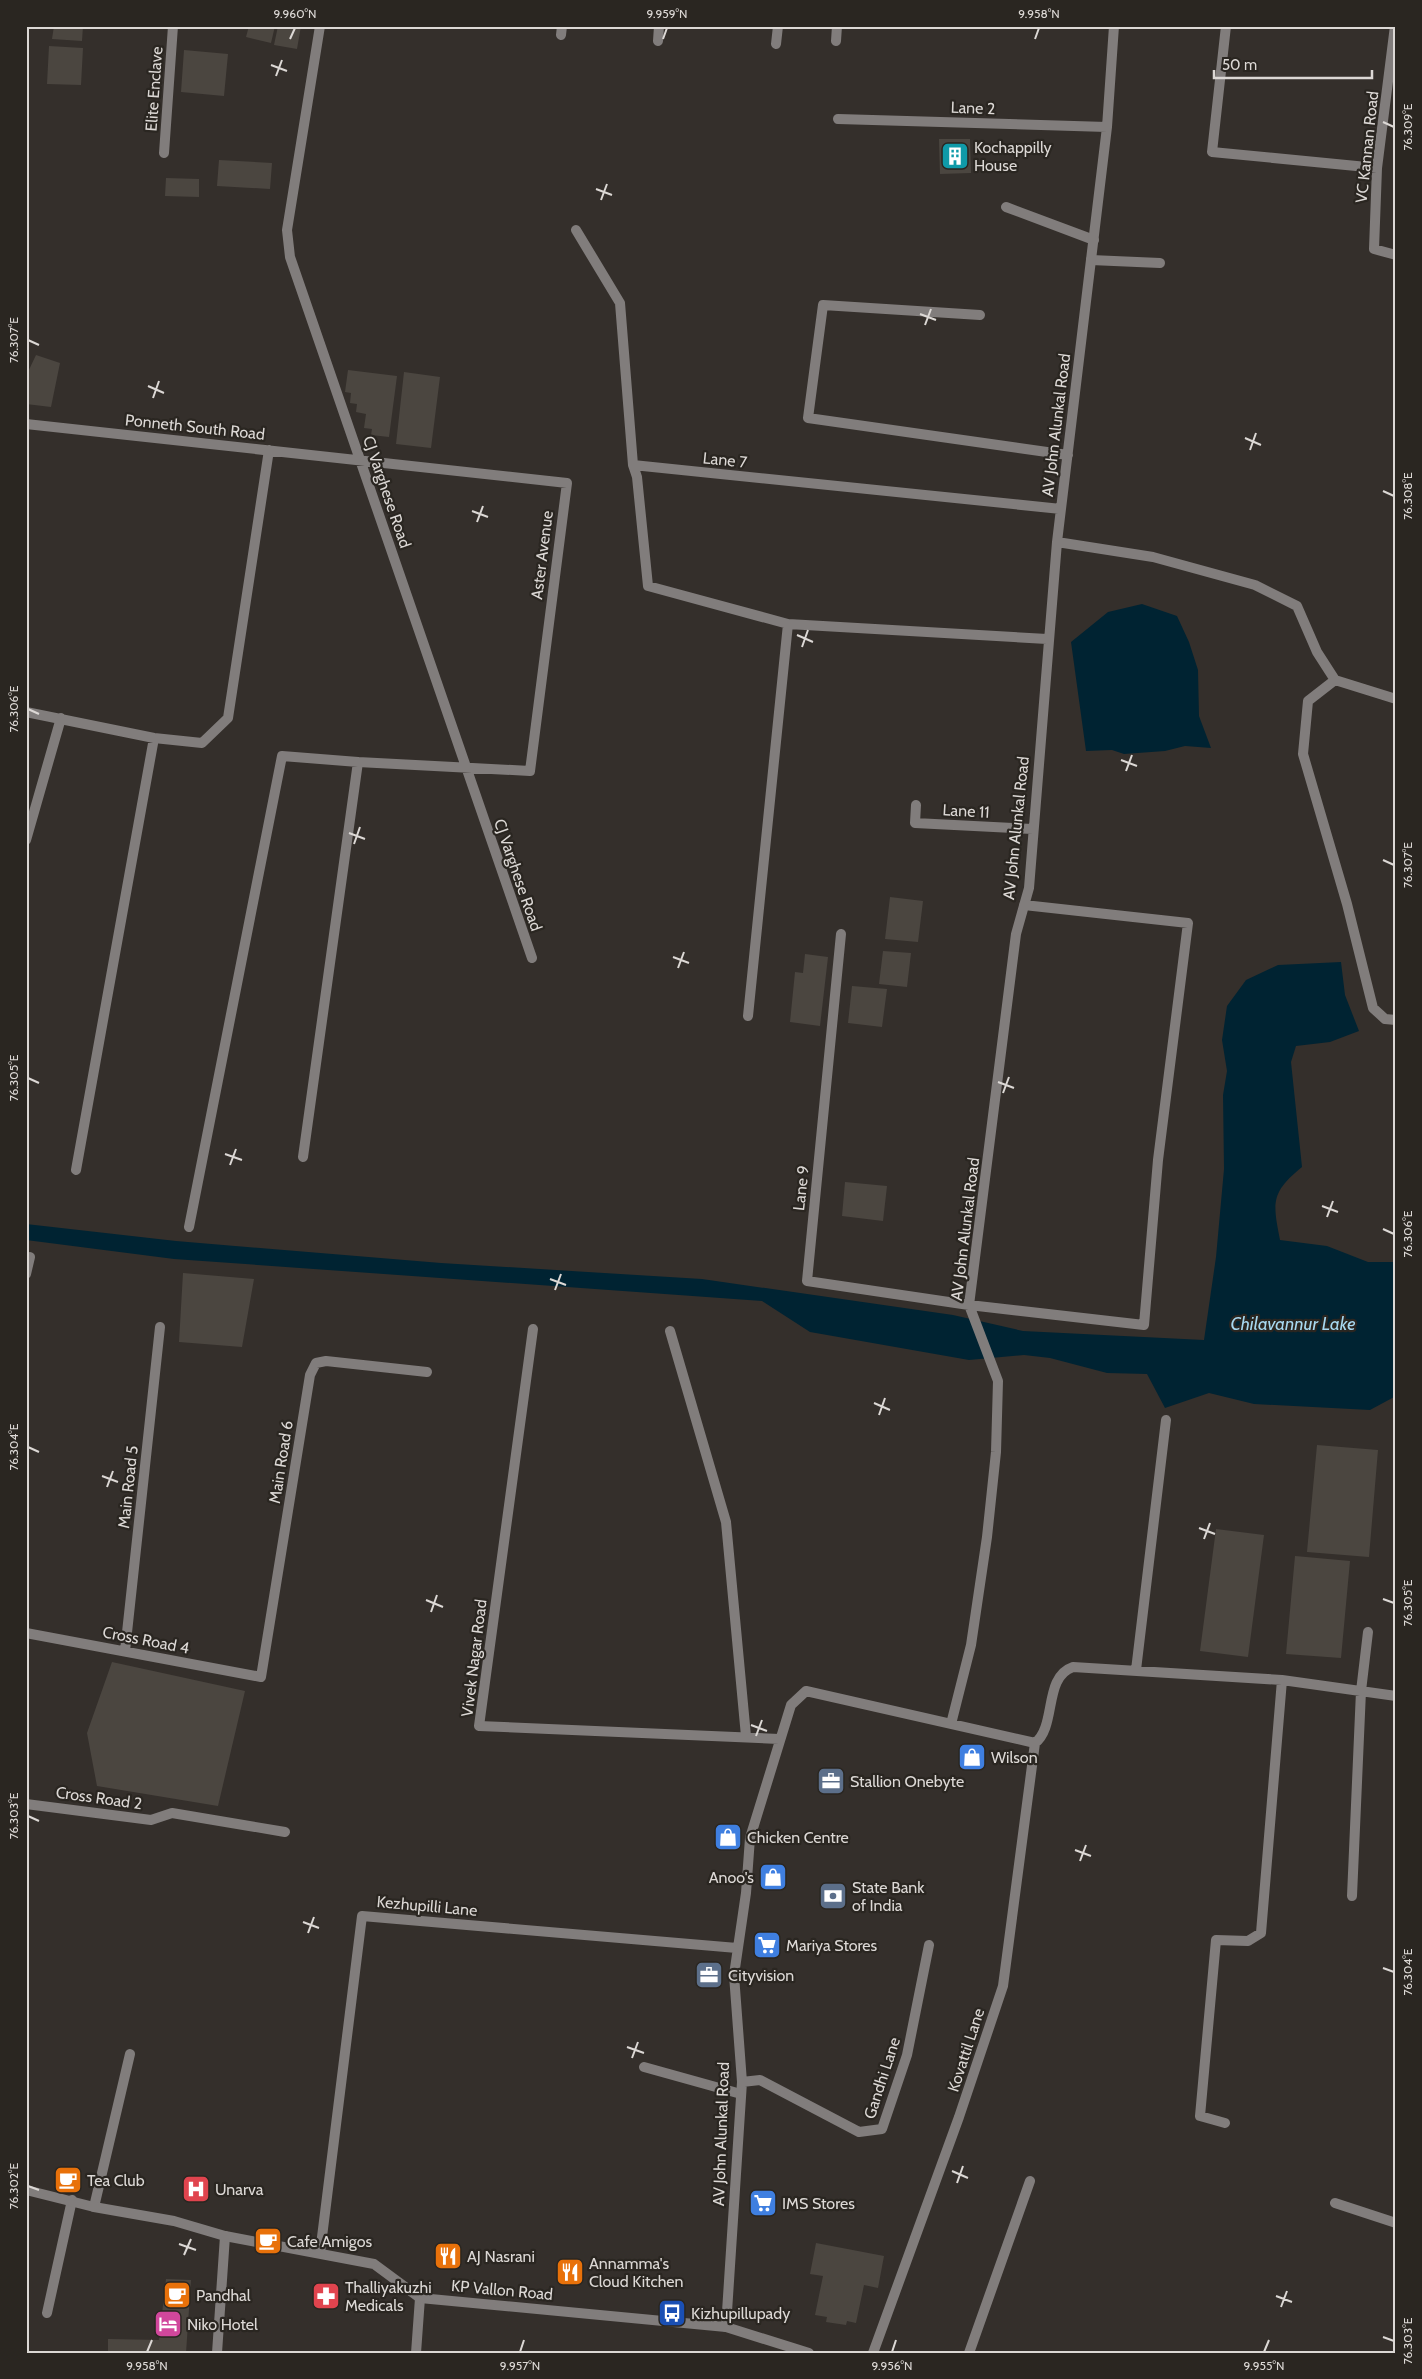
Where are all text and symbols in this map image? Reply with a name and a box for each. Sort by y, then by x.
text: 9.960°N [274,6,317,21]
text: 9.959°N [646,6,688,21]
text: 9.958°N [1018,6,1060,21]
street label: Elite Enclave [142,46,166,132]
scale bar [1214,48,1372,80]
text: 50 m [1222,56,1257,74]
street label: VC Kannan Road [1352,90,1382,204]
street label: Lane 2 [950,98,996,118]
text: 76.309°E [1400,103,1415,150]
place label: Kochappilly House [974,138,1052,175]
building icon: Kochappilly House [940,141,970,171]
text: 76.307°E [6,317,21,363]
street label: AV John Alunkal Road [1038,352,1074,498]
street label: Ponneth South Road [124,410,266,444]
street label: CJ Varghese Road [359,433,415,551]
street label: Lane 7 [702,448,748,472]
text: 76.308°E [1400,472,1415,520]
street label: Aster Avenue [527,509,557,601]
text: 76.306°E [6,685,21,732]
street label: AV John Alunkal Road [999,755,1033,901]
street label: Lane 11 [942,800,990,822]
street label: CJ Varghese Road [490,816,546,934]
text: 76.307°E [1400,842,1415,888]
text: 76.305°E [6,1054,21,1101]
street label: AV John Alunkal Road [947,1156,983,1302]
street label: Lane 9 [789,1164,813,1212]
text: 76.306°E [1400,1210,1415,1257]
water label: Chilavannur Lake [1231,1313,1355,1335]
street label: Main Road 6 [265,1419,297,1505]
text: 76.304°E [6,1423,21,1470]
street label: Main Road 5 [114,1444,142,1530]
text: 76.305°E [1400,1579,1415,1626]
street label: Vivek Nagar Road [457,1598,491,1718]
street label: Cross Road 4 [101,1622,191,1658]
shop icon: Wilson [957,1742,987,1772]
place label: Wilson [991,1748,1038,1767]
office icon: Stallion Onebyte [816,1766,846,1796]
place label: Stallion Onebyte [850,1772,964,1791]
street label: Cross Road 2 [55,1783,143,1813]
text: 76.303°E [6,1792,21,1839]
shop icon: Chicken Centre [713,1822,743,1852]
place label: Chicken Centre [747,1828,849,1847]
shop icon: Anoo's [758,1862,788,1892]
place label: Anoo's [709,1868,754,1887]
place label: State Bank of India [852,1878,925,1915]
bank icon: State Bank of India [818,1881,848,1911]
street label: Kezhupilli Lane [376,1892,478,1920]
supermarket icon: Mariya Stores [752,1930,782,1960]
place label: Mariya Stores [786,1936,878,1955]
text: 76.304°E [1400,1948,1415,1995]
office icon: Cityvision [694,1960,724,1990]
place label: Cityvision [728,1966,794,1985]
street label: Kovattil Lane [944,2006,988,2094]
street label: Gandhi Lane [860,2035,904,2121]
street label: AV John Alunkal Road [709,2062,733,2206]
text: 76.302°E [6,2162,21,2209]
cafe icon: Tea Club [53,2165,83,2195]
place label: Tea Club [87,2171,145,2190]
hospital icon: Unarva [181,2174,211,2204]
place label: Unarva [215,2180,264,2199]
supermarket icon: IMS Stores [748,2188,778,2218]
place label: IMS Stores [782,2194,855,2213]
cafe icon: Cafe Amigos [253,2226,283,2256]
place label: Cafe Amigos [287,2232,372,2251]
restaurant icon: AJ Nasrani [433,2241,463,2271]
place label: AJ Nasrani [467,2247,535,2266]
place label: Annamma's Cloud Kitchen [589,2254,684,2291]
restaurant icon: Annamma's Cloud Kitchen [555,2257,585,2287]
street label: KP Vallon Road [450,2276,554,2304]
place label: Thalliyakuzhi Medicals [345,2278,432,2315]
cafe icon: Pandhal [162,2280,192,2310]
pharmacy icon: Thalliyakuzhi Medicals [311,2281,341,2311]
place label: Pandhal [196,2286,251,2305]
bus stop icon: Kizhupillupady [657,2298,687,2328]
place label: Kizhupillupady [691,2304,790,2323]
hotel icon: Niko Hotel [153,2309,183,2339]
place label: Niko Hotel [187,2315,258,2334]
text: 76.303°E [1400,2317,1415,2364]
text: 9.958°N [126,2358,168,2373]
text: 9.957°N [500,2358,540,2373]
text: 9.956°N [872,2358,912,2373]
text: 9.955°N [1244,2358,1284,2373]

